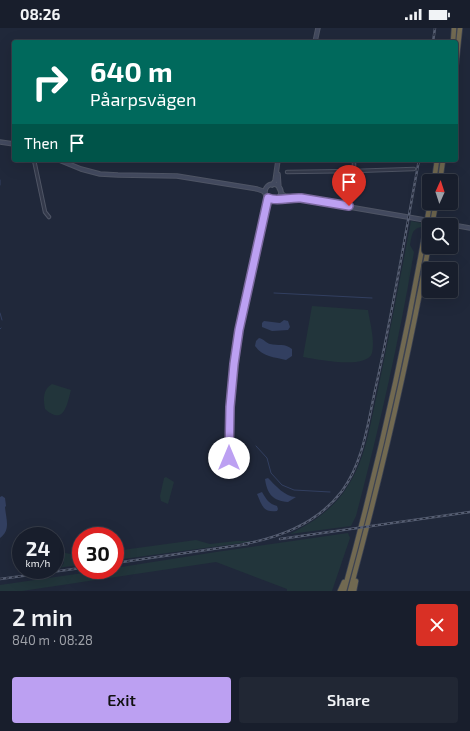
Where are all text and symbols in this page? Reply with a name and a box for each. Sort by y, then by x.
text: 08:26 [20,5,60,23]
text: 640 m [90,54,173,88]
icon: right [24,56,76,108]
text: Påarpsvägen [90,88,197,110]
icon: arrive [66,132,88,154]
text: Then [24,134,58,152]
pin [332,165,366,206]
icon: arrive [338,171,360,193]
north arrow [422,174,458,210]
map controls [422,174,458,298]
button: search [422,218,458,254]
button: layers [422,262,458,298]
position arrow [208,437,250,479]
speed limit sign: 30 [72,527,124,579]
text: 24 [26,536,50,560]
text: km/h [26,557,50,569]
text: 2 min [12,602,73,631]
button: close [416,604,458,646]
text: 840 m · 08:28 [12,632,93,648]
button: Exit [12,677,231,723]
button: Share [239,677,458,723]

